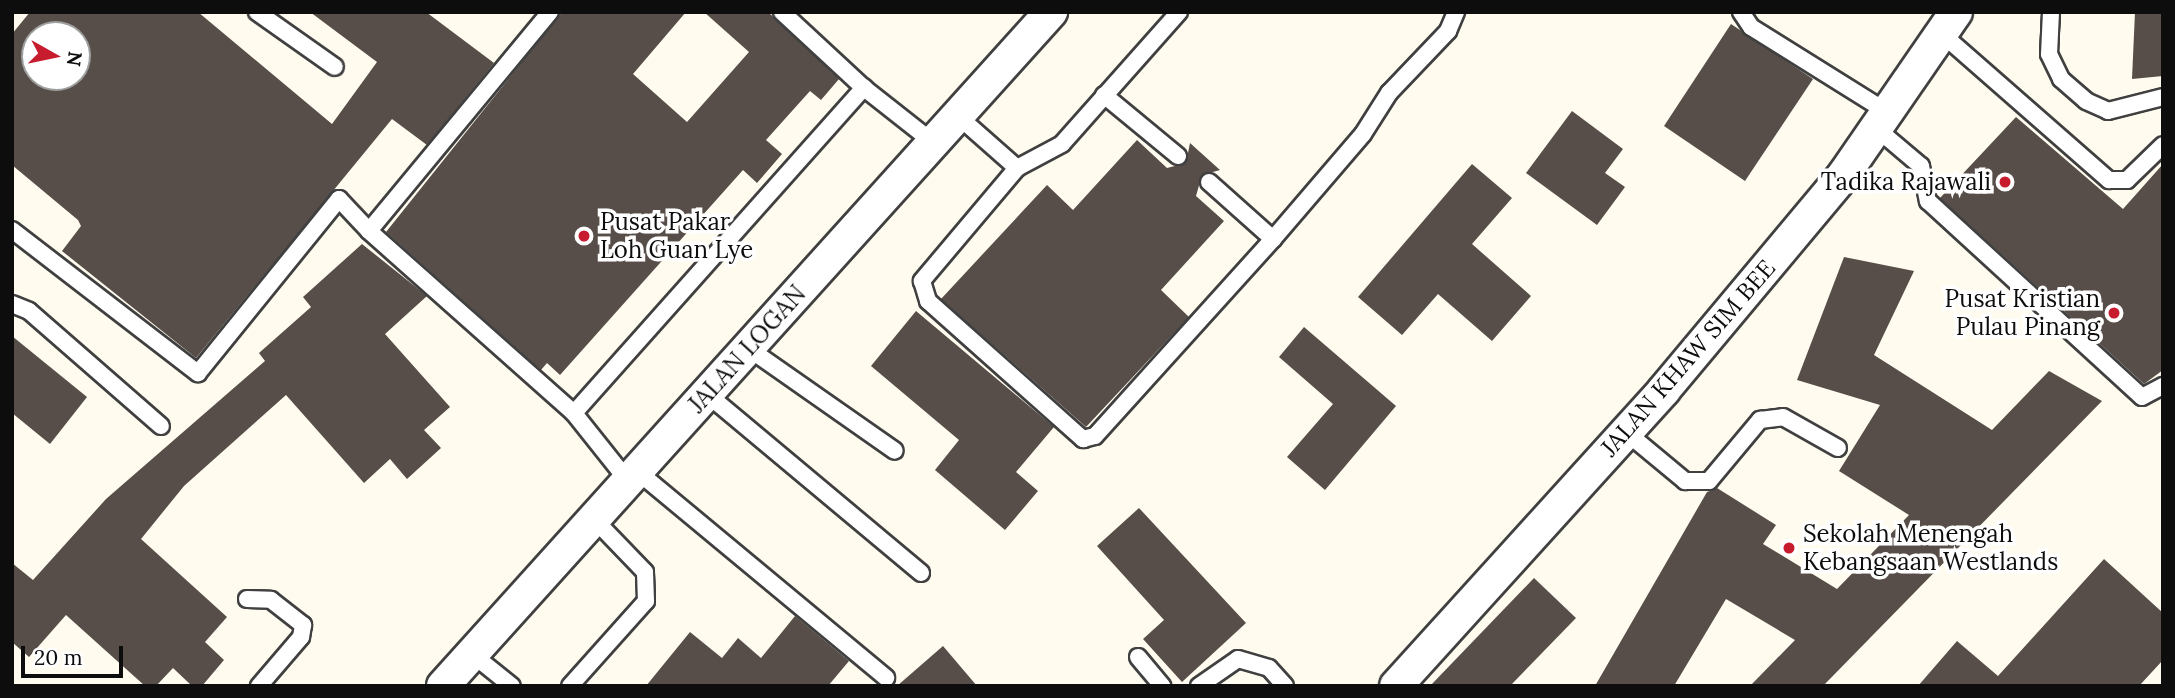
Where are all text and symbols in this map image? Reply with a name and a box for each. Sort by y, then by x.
north arrow [21,21,91,91]
text: N [62,50,88,68]
place label: Tadika Rajawali [1821,168,1991,196]
marker: Tadika Rajawali [1997,174,2013,190]
place label: Pusat Pakar Loh Guan Lye [600,208,753,264]
marker: Pusat Pakar Loh Guan Lye [574,226,594,246]
street label: JALAN KHAW SIM BEE [1595,254,1781,462]
street label: JALAN LOGAN [682,279,812,419]
place label: Pusat Kristian Pulau Pinang [1945,285,2100,341]
marker: Pusat Kristian Pulau Pinang [2106,305,2122,321]
place label: Sekolah Menengah Kebangsaan Westlands [1803,520,2058,576]
marker: Sekolah Menengah Kebangsaan Westlands [1781,540,1797,556]
scale bar [24,632,126,676]
text: 20 m [34,644,83,671]

